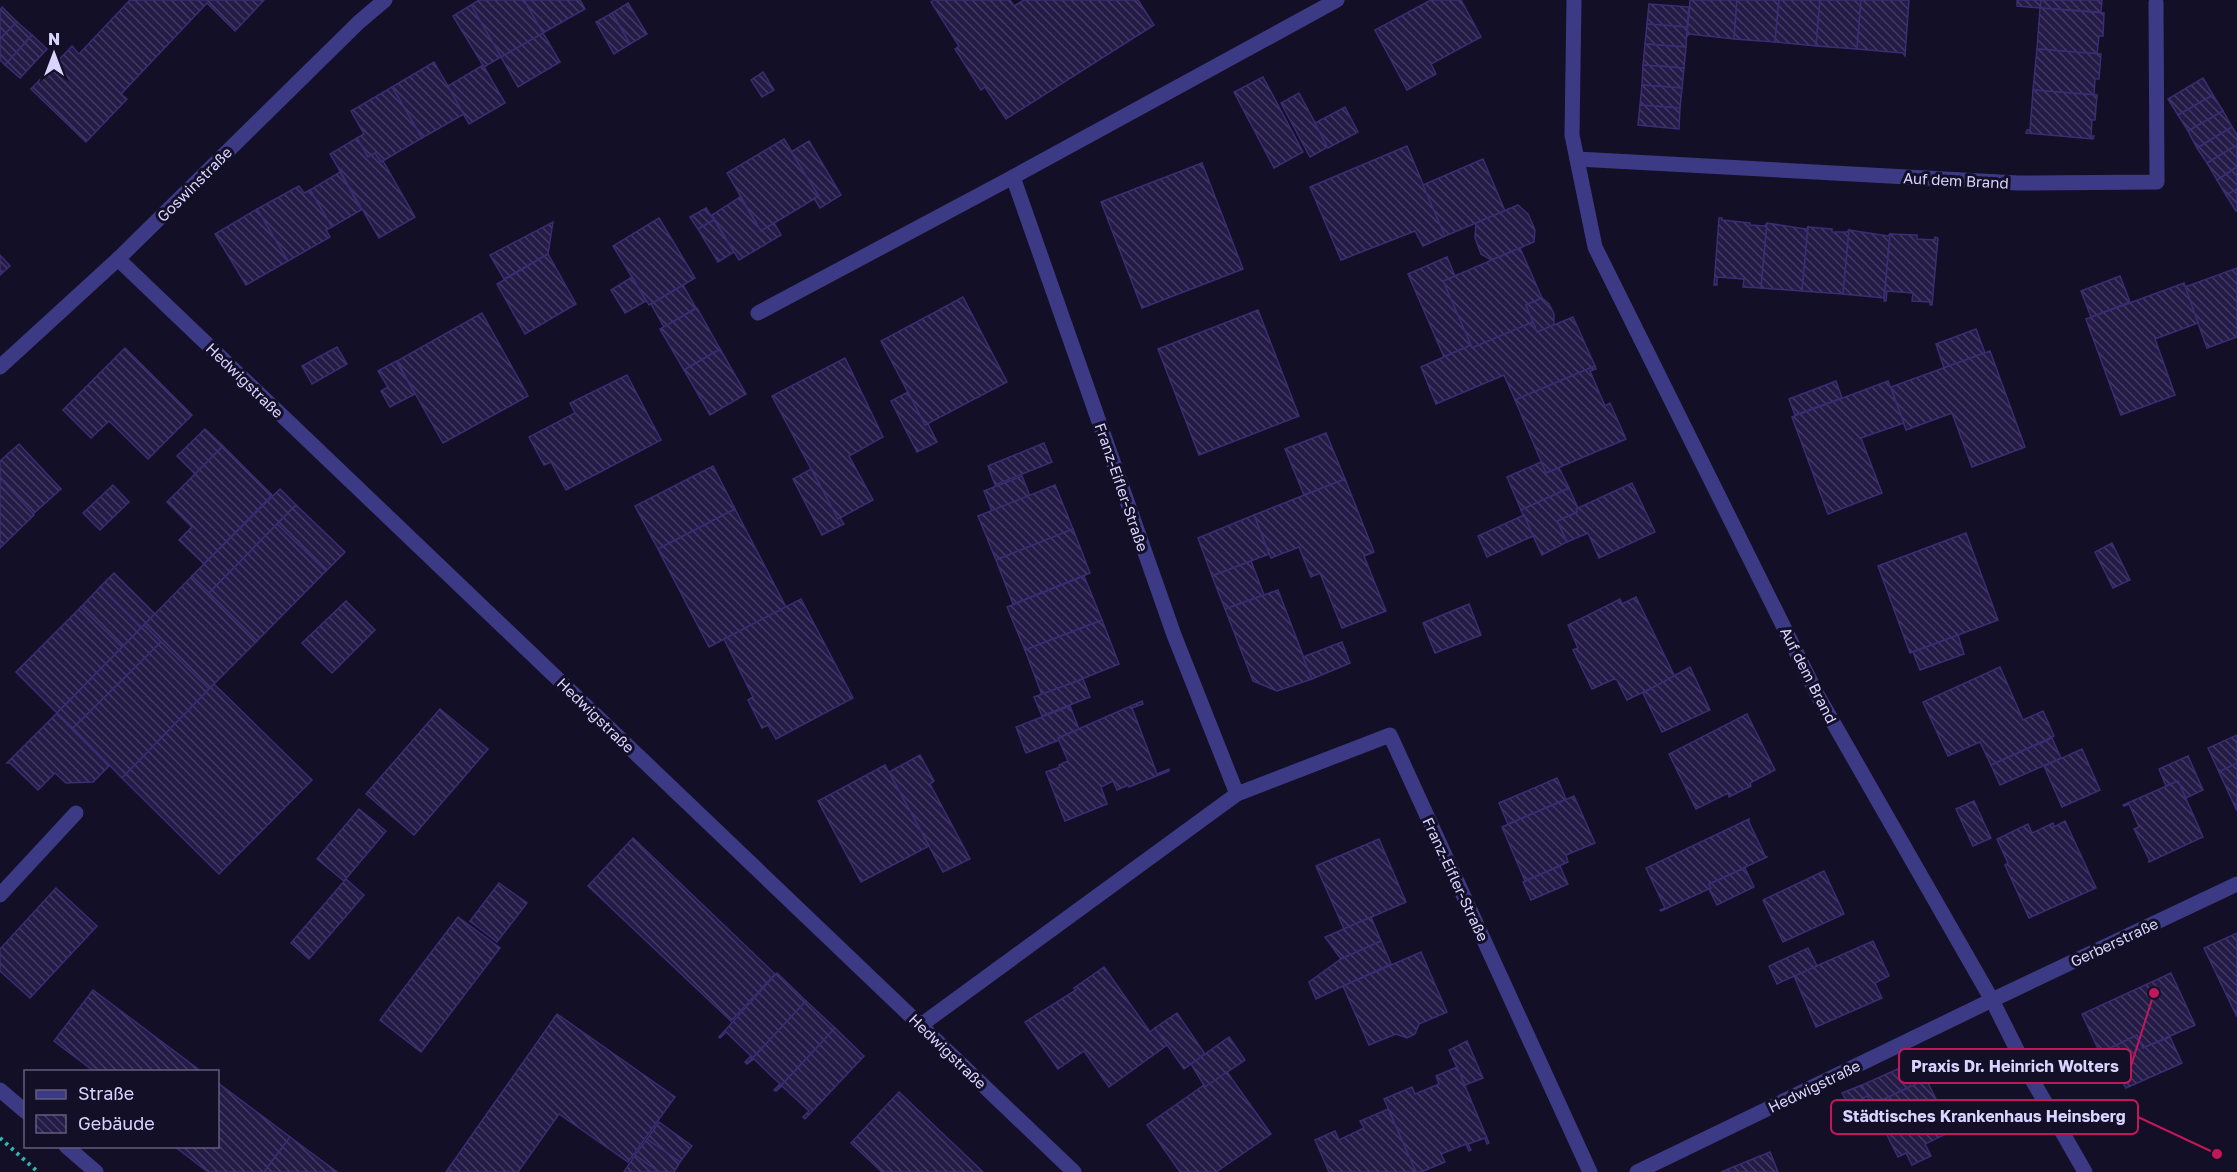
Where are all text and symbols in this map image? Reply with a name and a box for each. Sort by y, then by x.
north arrow [24,24,84,84]
text: N [48,29,60,49]
street label: Goswinstraße [153,143,235,225]
street label: Auf dem Brand [1903,168,2009,192]
street label: Hedwigstraße [203,339,288,421]
street label: Franz-Eifler-Straße [1092,420,1153,554]
street label: Auf dem Brand [1777,624,1841,726]
street label: Hedwigstraße [554,674,639,756]
street label: Franz-Eifler-Straße [1419,814,1493,944]
street label: Gerberstraße [2067,914,2161,970]
street label: Hedwigstraße [906,1010,991,1092]
callout: Praxis Dr. Heinrich Wolters [1899,1049,2131,1083]
street label: Hedwigstraße [1765,1056,1863,1116]
text: Praxis Dr. Heinrich Wolters [1911,1056,2119,1076]
legend [24,1070,219,1148]
text: Straße [78,1082,134,1104]
callout: Städtisches Krankenhaus Heinsberg [1831,1100,2138,1134]
text: Städtisches Krankenhaus Heinsberg [1843,1106,2126,1126]
text: Gebäude [78,1112,155,1134]

